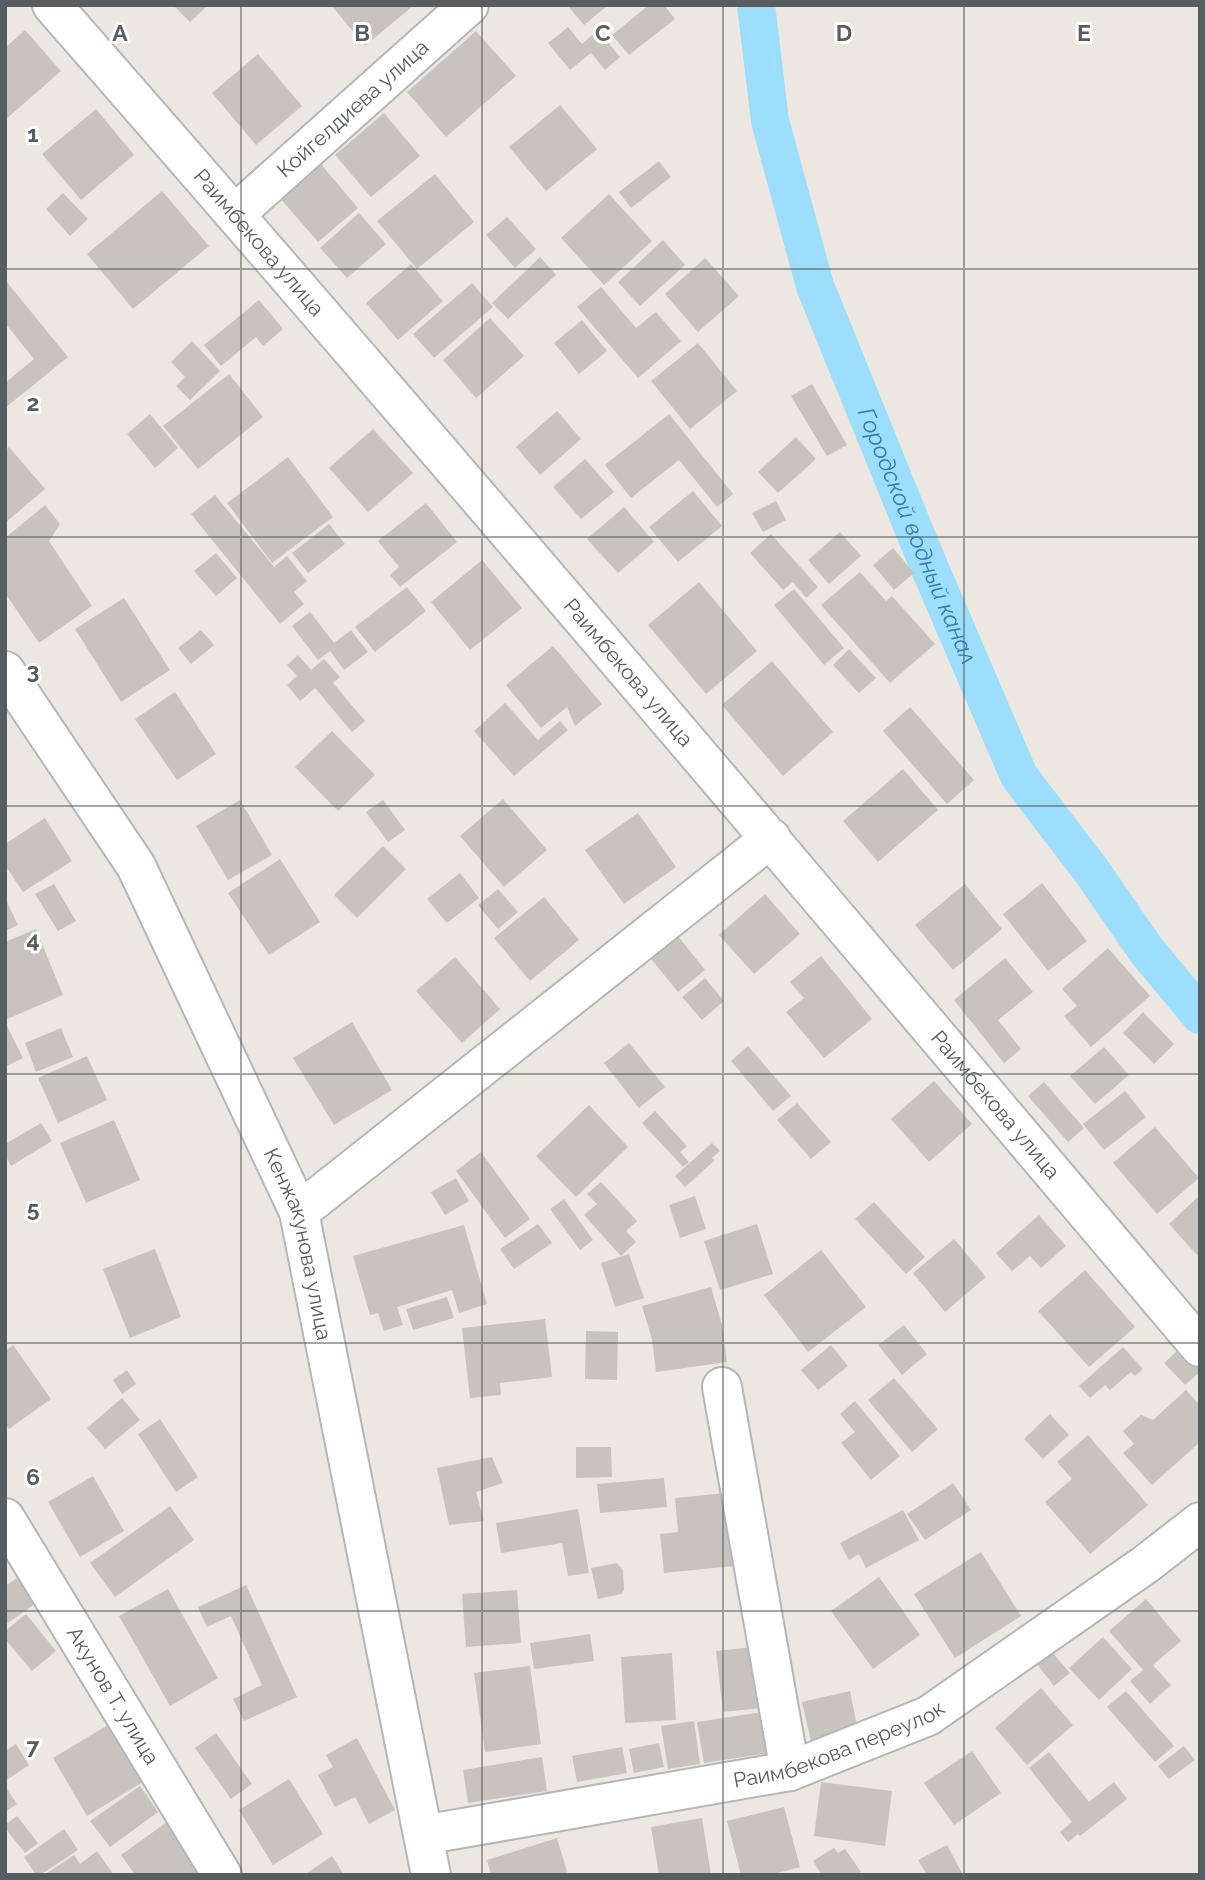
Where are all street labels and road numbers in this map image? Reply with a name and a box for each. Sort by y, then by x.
street label: Койгелдиева улица [272,34,433,182]
street label: Раимбекова улица [189,164,330,321]
street label: Раимбекова улица [559,593,699,751]
street label: Раимбекова улица [926,1025,1065,1184]
street label: Кенжакунова улица [259,1144,337,1342]
street label: Акунов Т. улица [62,1622,165,1769]
street label: Раимбекова переулок [731,1695,949,1793]

